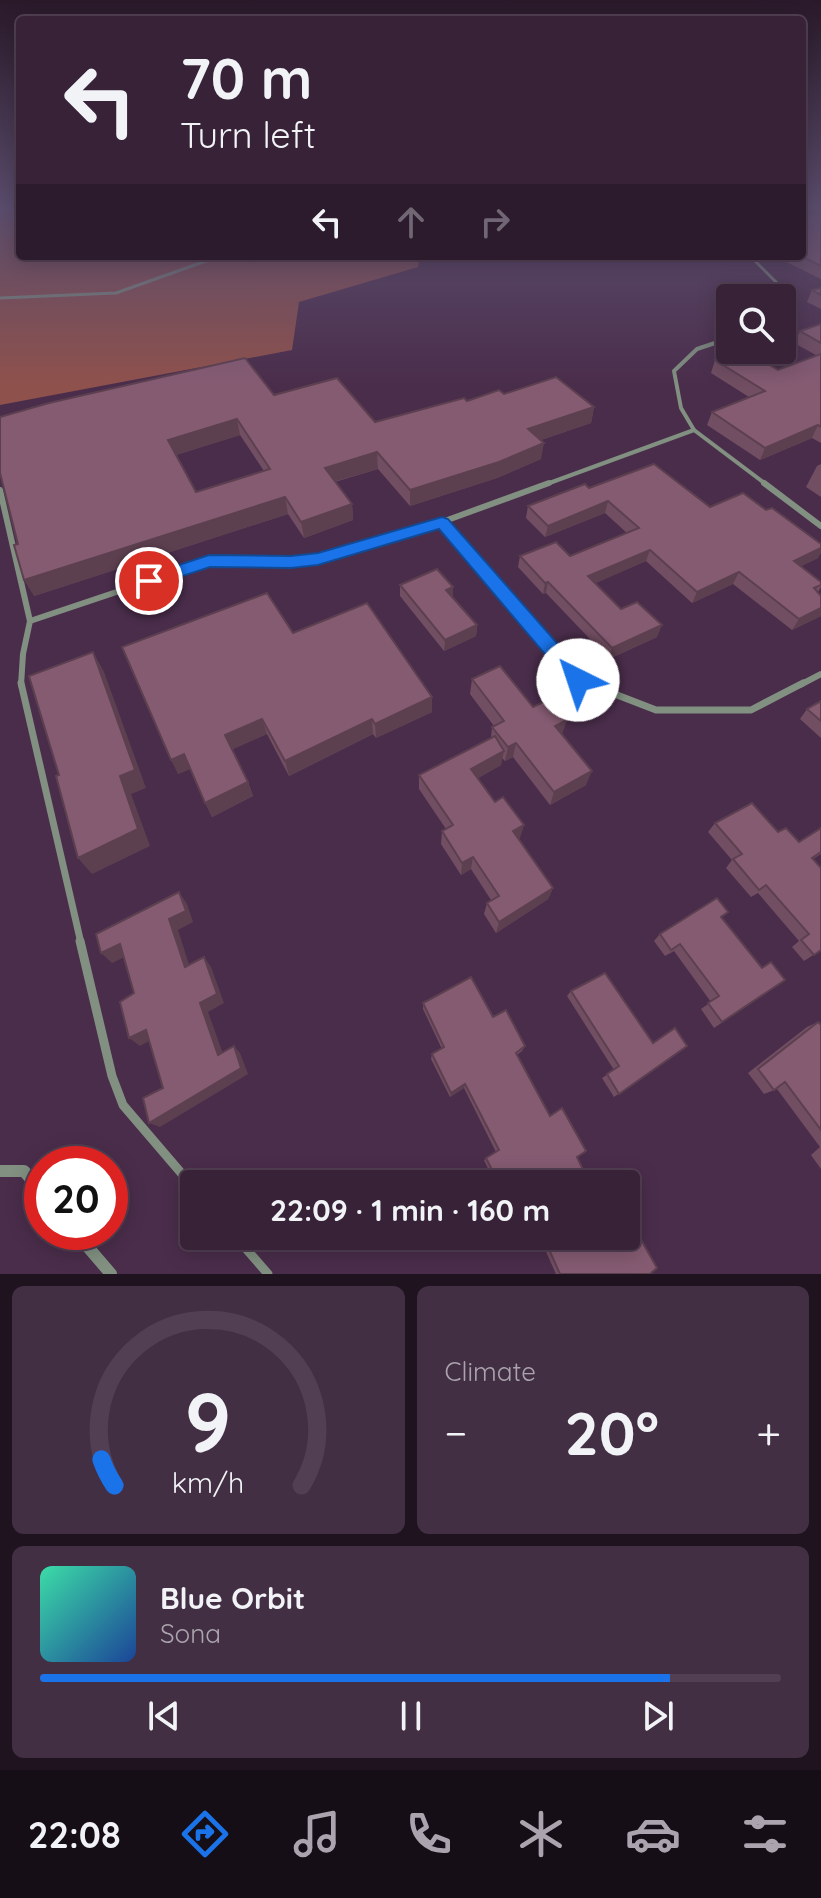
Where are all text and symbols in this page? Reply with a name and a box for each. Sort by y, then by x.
text: 70 m [180,43,312,113]
icon: left [48,48,152,152]
text: Turn left [180,112,316,157]
icon: left [305,200,349,244]
icon: ahead [389,200,433,244]
icon: right [473,200,517,244]
map controls [716,284,796,364]
button: search [716,284,796,364]
pin [115,547,183,615]
icon: arrive [127,559,171,603]
position arrow [536,638,620,722]
speed limit sign: 20 [24,1146,128,1250]
text: 22:09 · 1 min · 160 m [270,1191,550,1229]
text: Climate [445,1355,536,1388]
text: 9 [185,1369,232,1473]
text: 20° [565,1395,659,1470]
text: − [445,1405,467,1460]
text: + [756,1405,781,1460]
text: km/h [172,1464,245,1500]
text: Blue Orbit [160,1579,305,1617]
text: Sona [160,1617,221,1650]
icon: previous [142,1694,186,1738]
icon: pause [389,1694,433,1738]
icon: next [636,1694,680,1738]
icon: directions [177,1806,233,1862]
icon: music [289,1806,345,1862]
icon: phone [401,1806,457,1862]
icon: climate [513,1806,569,1862]
icon: car [625,1806,681,1862]
icon: filters [737,1806,793,1862]
text: 22:08 [28,1812,121,1857]

